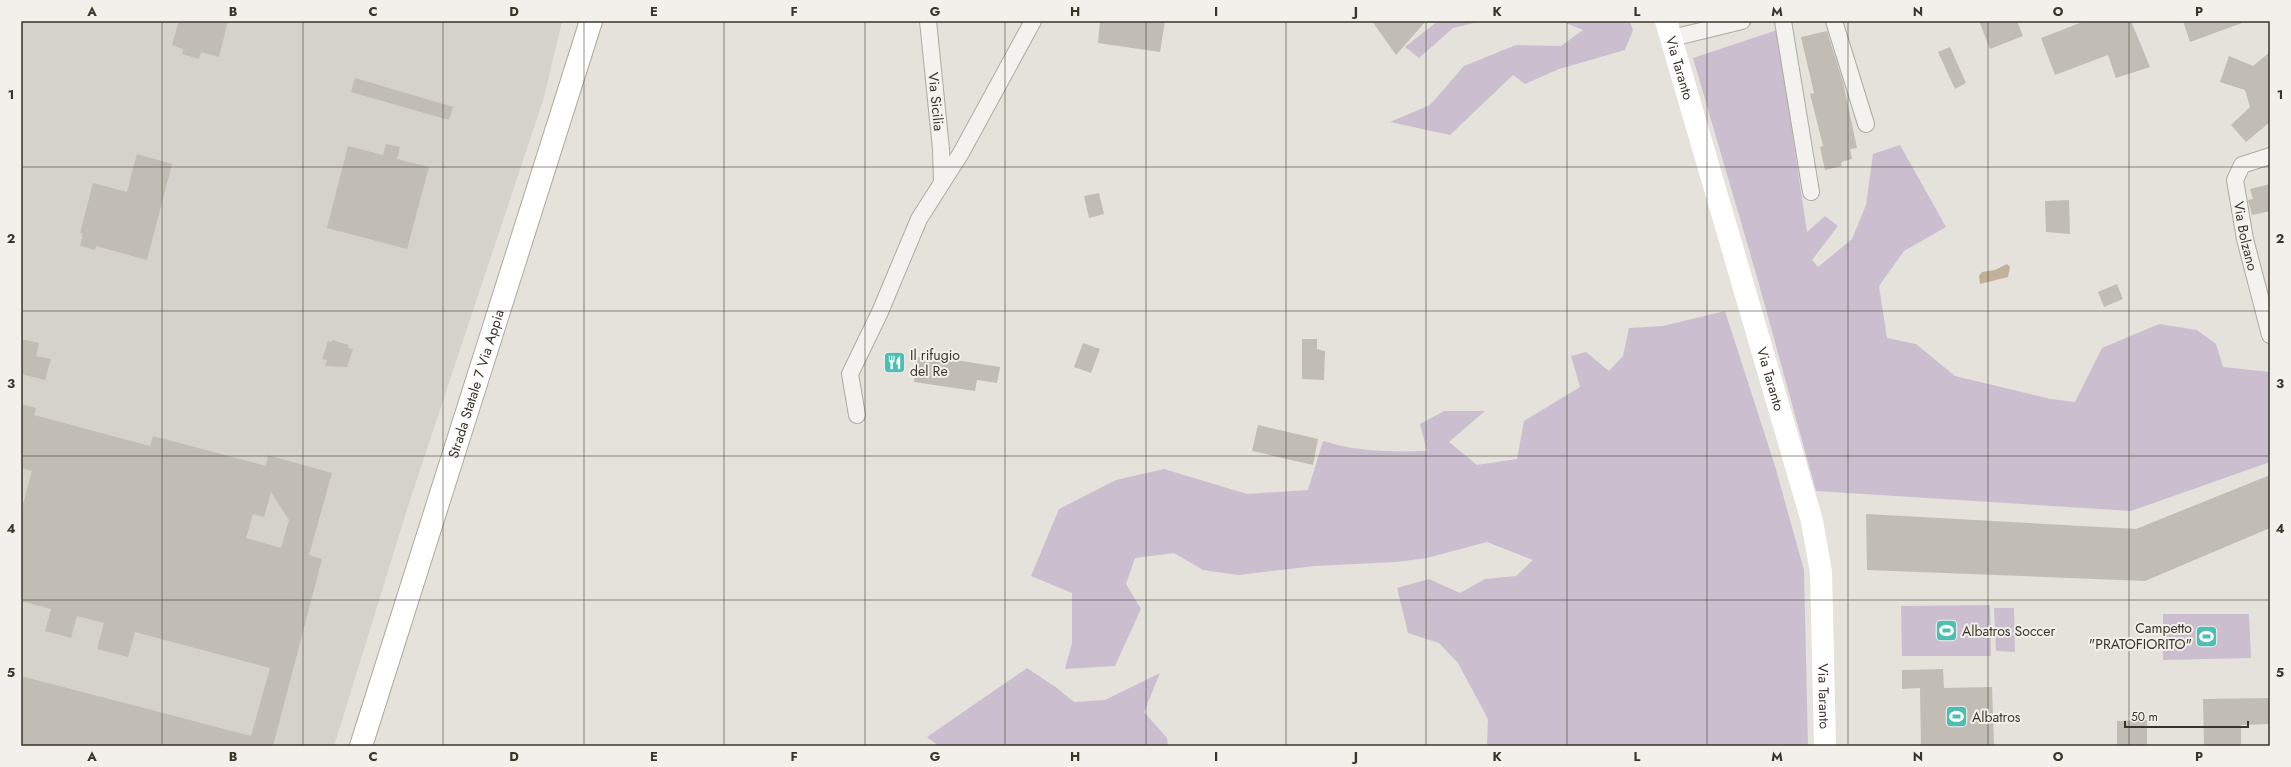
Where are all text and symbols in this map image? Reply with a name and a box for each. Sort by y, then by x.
text: A [86,2,97,21]
text: B [229,2,238,21]
text: C [368,2,378,21]
text: D [509,2,519,21]
text: E [650,2,658,21]
text: F [790,2,798,21]
text: G [930,2,941,21]
text: H [1070,2,1080,21]
text: I [1214,2,1218,21]
text: J [1351,2,1358,21]
text: K [1492,2,1502,21]
text: L [1634,2,1641,21]
text: M [1771,2,1783,21]
text: N [1913,2,1923,21]
text: O [2053,2,2064,21]
text: P [2195,2,2203,21]
street label: Via Taranto [1661,34,1699,103]
street label: Via Sicilia [923,71,949,132]
text: 1 [8,85,14,104]
text: 1 [2277,85,2283,104]
street label: Via Bolzano [2229,200,2263,273]
text: 2 [7,229,15,248]
text: 2 [2276,229,2284,248]
street label: Strada Statale 7 Via Appia [443,307,509,461]
place label: Il rifugio del Re [910,345,960,381]
street label: Via Taranto [1752,345,1789,414]
restaurant icon: Il rifugio del Re [882,350,908,376]
text: 3 [7,374,15,393]
text: 3 [2276,374,2284,393]
text: 4 [6,519,16,538]
text: 4 [2275,519,2285,538]
sports icon: Albatros Soccer [1933,618,1959,644]
place label: Campetto "PRATOFIORITO" [2089,618,2192,654]
place label: Albatros Soccer [1962,621,2056,641]
sports icon: Campetto "PRATOFIORITO" [2194,623,2220,649]
text: 5 [7,663,15,682]
street label: Via Taranto [1813,663,1835,730]
text: 5 [2276,663,2284,682]
scale bar [2125,703,2248,729]
sports icon: Albatros [1944,704,1970,730]
place label: Albatros [1972,707,2021,727]
text: 50 m [2131,708,2158,726]
text: A [86,747,97,766]
text: B [229,747,238,766]
text: C [368,747,378,766]
text: D [509,747,519,766]
text: E [650,747,658,766]
text: F [790,747,798,766]
text: G [930,747,941,766]
text: H [1070,747,1080,766]
text: I [1214,747,1218,766]
text: J [1351,747,1358,766]
text: K [1492,747,1502,766]
text: L [1634,747,1641,766]
text: M [1771,747,1783,766]
text: N [1913,747,1923,766]
text: O [2053,747,2064,766]
text: P [2195,747,2203,766]

